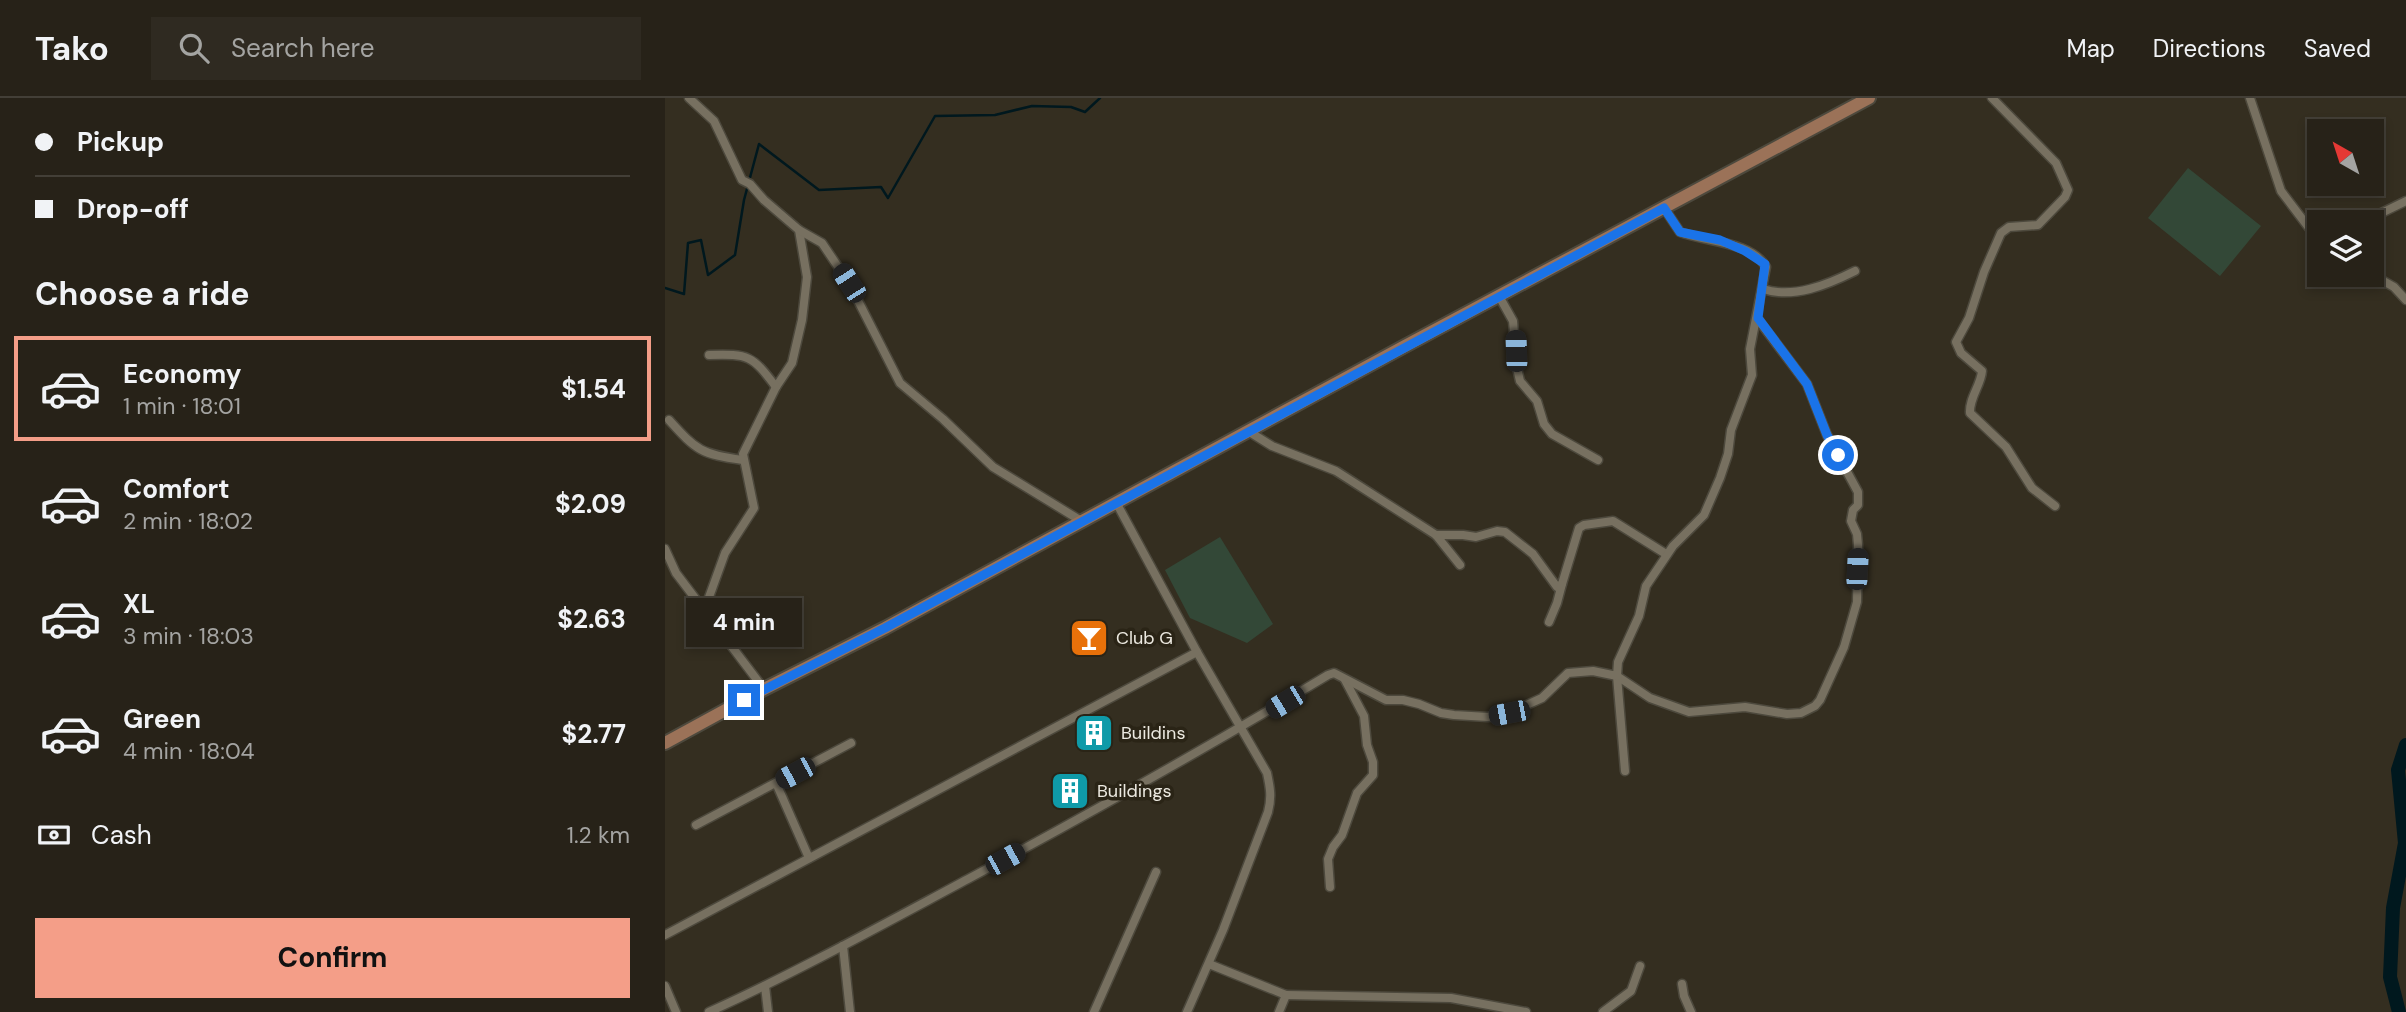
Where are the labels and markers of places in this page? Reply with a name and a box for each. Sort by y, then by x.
bar icon: Club G [1068,617,1110,659]
place label: Club G [1116,626,1173,650]
building icon: Buildins [1073,712,1115,754]
place label: Buildins [1121,721,1185,745]
building icon: Buildings [1049,770,1091,812]
place label: Buildings [1097,779,1172,803]

